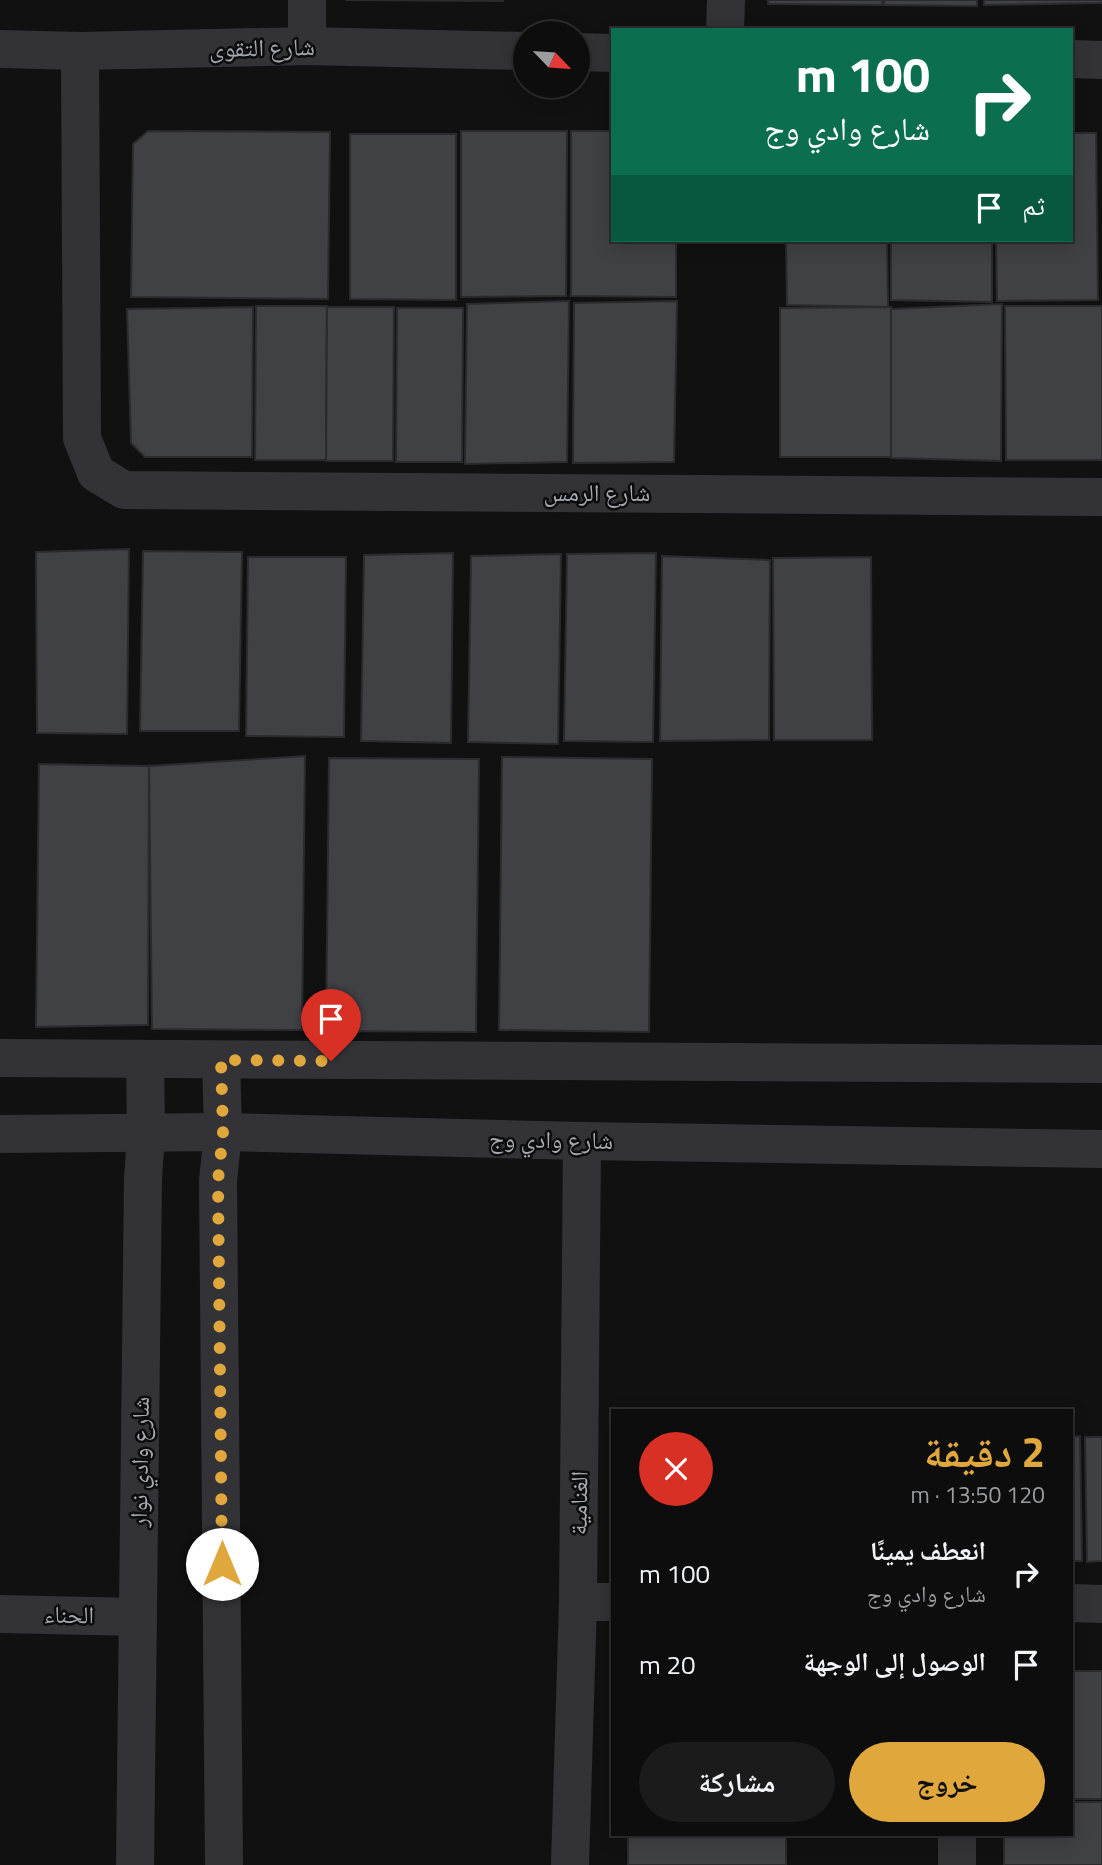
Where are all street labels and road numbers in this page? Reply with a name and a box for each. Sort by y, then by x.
street label: شارع التقوى [209,28,315,66]
street label: شارع الرمس [544,474,650,510]
street label: شارع وادي وج [488,1120,614,1160]
street label: شارع وادي نوار [120,1396,160,1529]
street label: الغنامية [559,1471,597,1535]
street label: الحناء [44,1596,95,1632]

